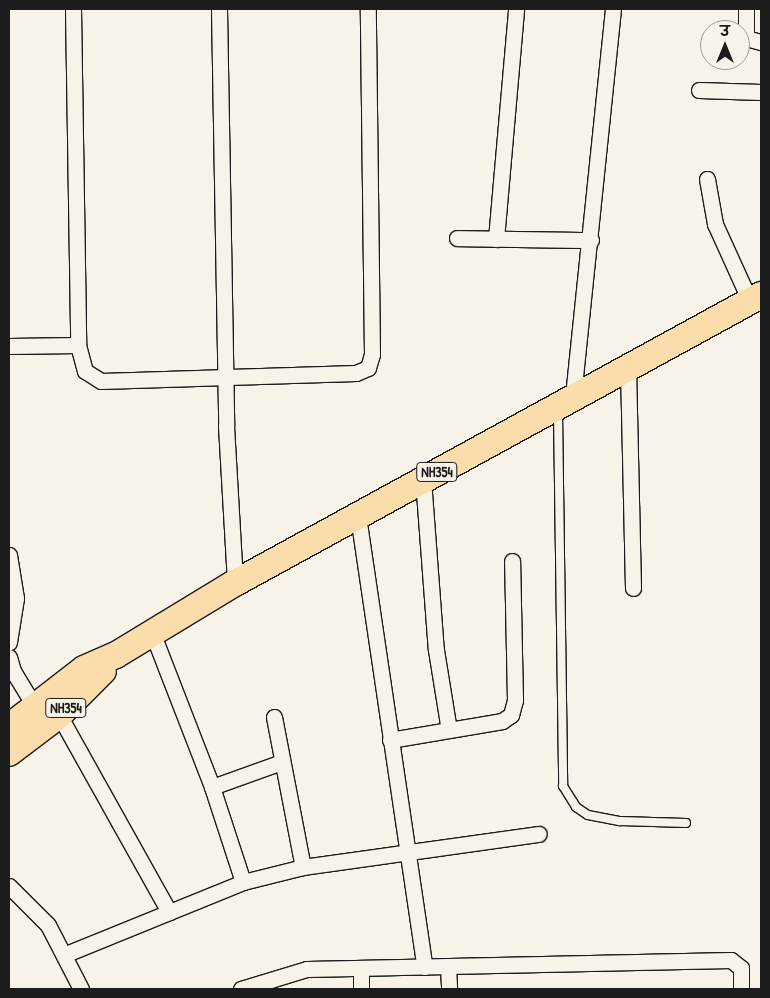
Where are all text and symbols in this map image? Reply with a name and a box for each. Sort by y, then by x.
north arrow [700,20,750,70]
text: उ [720,21,730,40]
road number: NH354 [416,461,458,484]
road number: NH354 [45,696,87,720]

